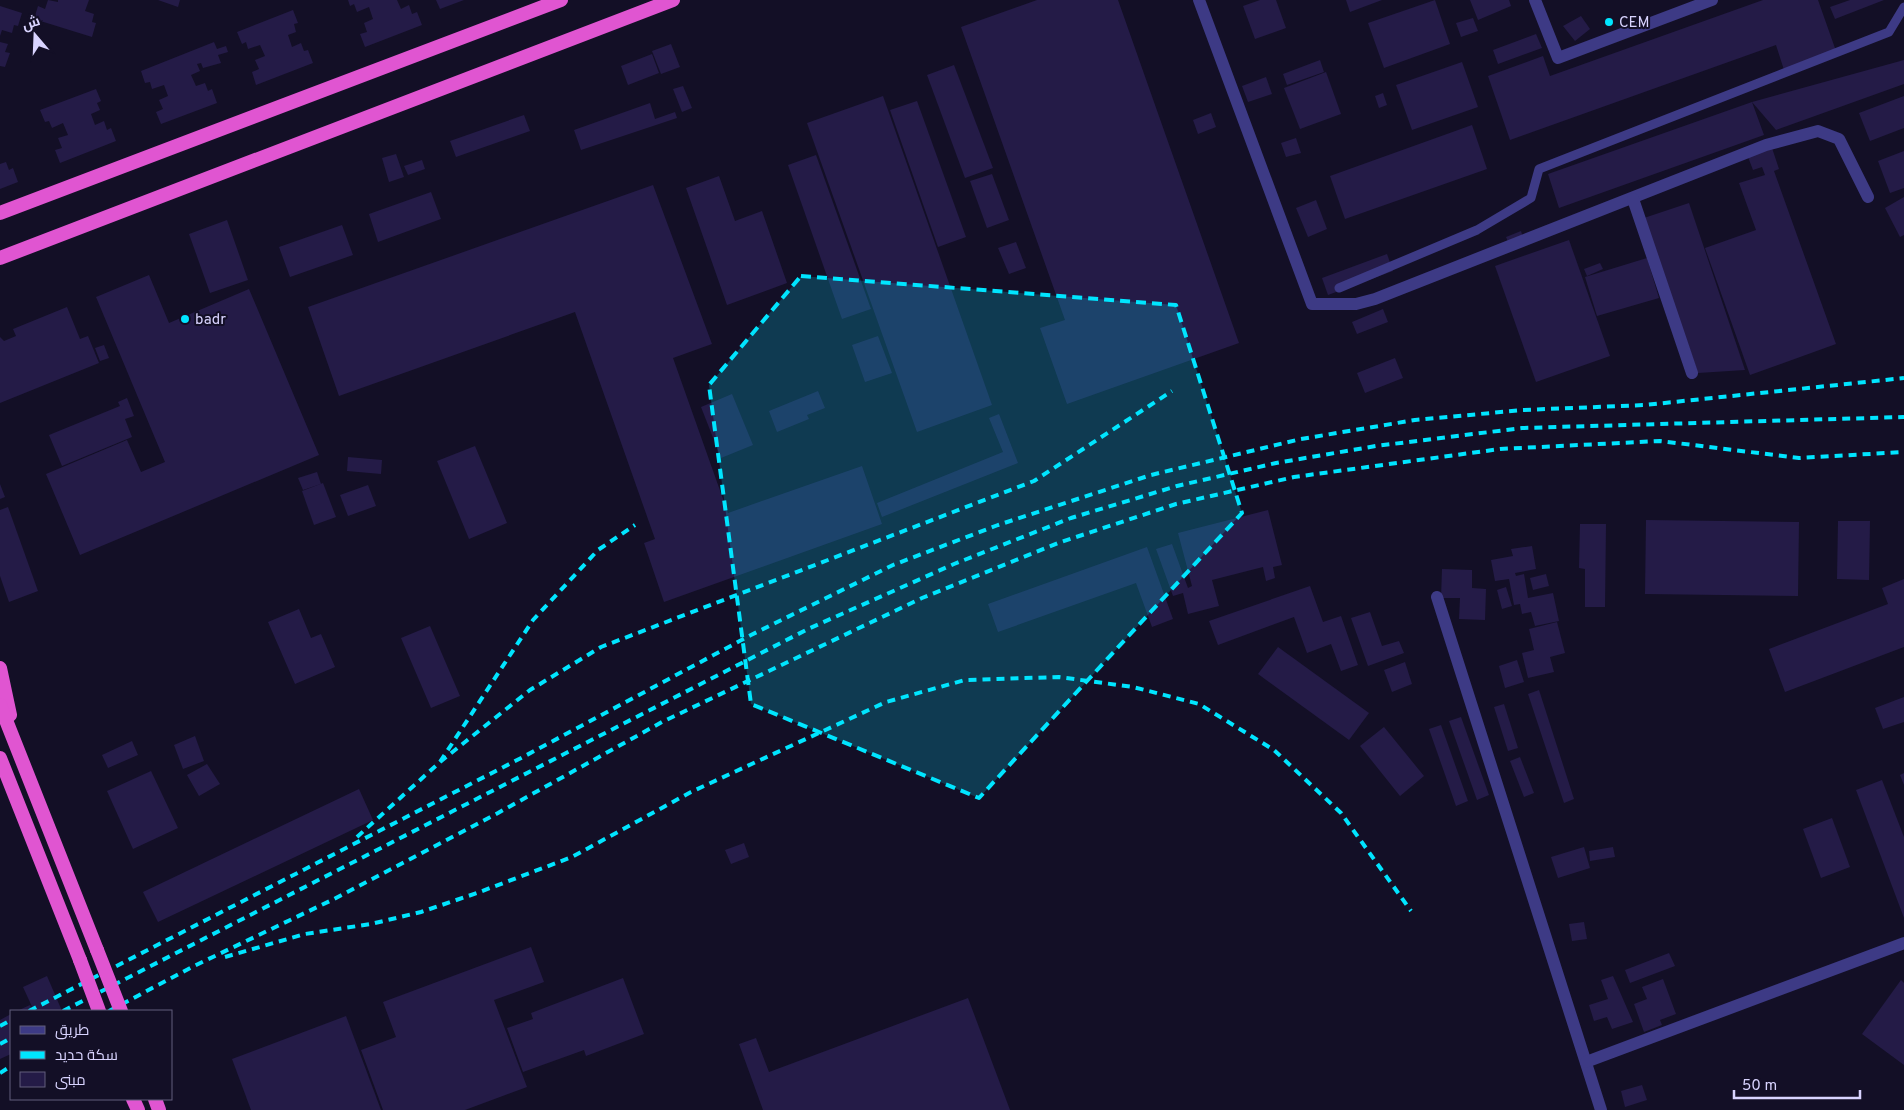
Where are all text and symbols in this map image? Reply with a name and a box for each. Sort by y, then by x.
north arrow [10,10,60,60]
text: ش [20,12,43,35]
place label: CEM [1619,14,1650,33]
marker: CEM [1603,16,1615,28]
place label: badr [195,311,226,330]
marker: badr [179,313,191,325]
legend [10,1010,172,1100]
text: طريق [55,1022,89,1041]
text: سكة حديد [55,1047,118,1066]
scale bar [1734,1068,1860,1100]
text: مبنى [55,1072,86,1091]
text: 50 m [1742,1077,1777,1096]

